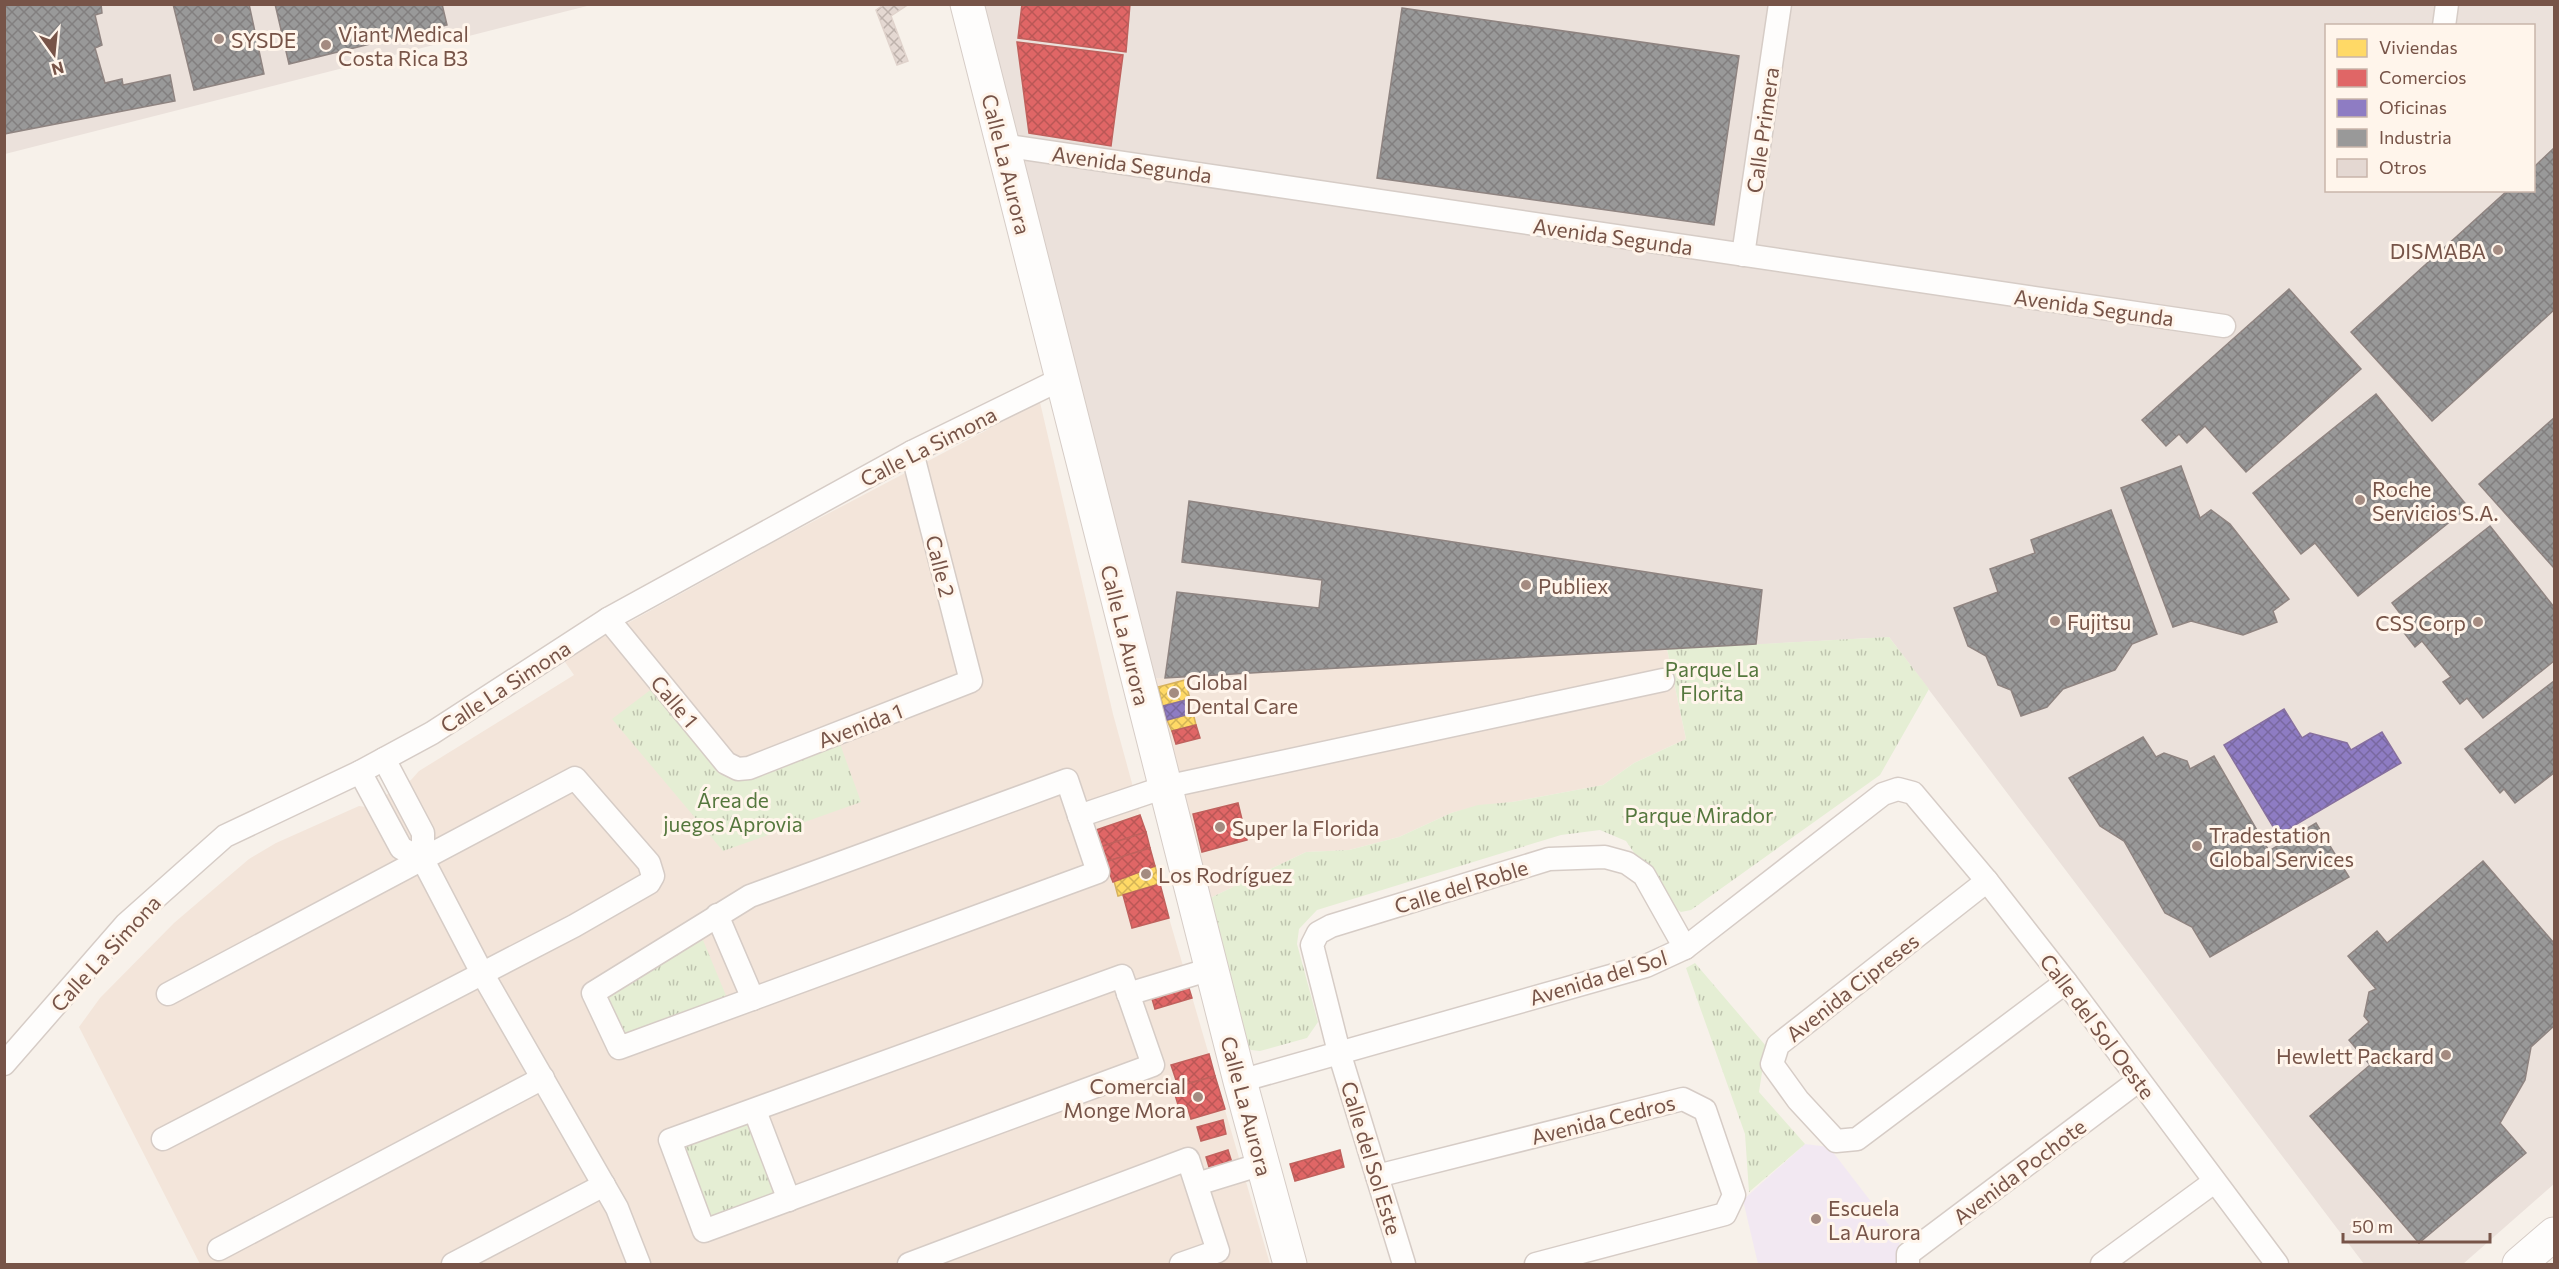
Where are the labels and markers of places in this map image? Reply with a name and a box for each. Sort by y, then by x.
place label: Viant Medical Costa Rica B3 [338,21,469,70]
place label: SYSDE [231,27,296,52]
marker: SYSDE [212,32,226,46]
marker: Viant Medical Costa Rica B3 [319,38,333,52]
place label: DISMABA [2390,238,2486,263]
marker: DISMABA [2491,243,2505,257]
place label: Roche Servicios S.A. [2372,476,2498,525]
marker: Roche Servicios S.A. [2353,493,2367,507]
place label: Publiex [1538,573,1608,598]
marker: Publiex [1519,578,1533,592]
place label: Fujitsu [2067,609,2131,634]
place label: CSS Corp [2375,610,2466,635]
marker: Fujitsu [2048,614,2062,628]
marker: CSS Corp [2471,615,2485,629]
place label: Global Dental Care [1186,669,1298,718]
marker: Global Dental Care [1167,686,1181,700]
place label: Super la Florida [1232,815,1379,840]
marker: Super la Florida [1213,820,1227,834]
place label: Tradestation Global Services [2209,822,2354,871]
marker: Tradestation Global Services [2190,839,2204,853]
place label: Los Rodríguez [1158,862,1292,887]
marker: Los Rodríguez [1139,867,1153,881]
place label: Hewlett Packard [2276,1043,2434,1068]
marker: Hewlett Packard [2439,1048,2453,1062]
place label: Comercial Monge Mora [1063,1073,1186,1122]
marker: Comercial Monge Mora [1191,1090,1205,1104]
place label: Escuela La Aurora [1828,1195,1921,1244]
marker: Escuela La Aurora [1809,1212,1823,1226]

